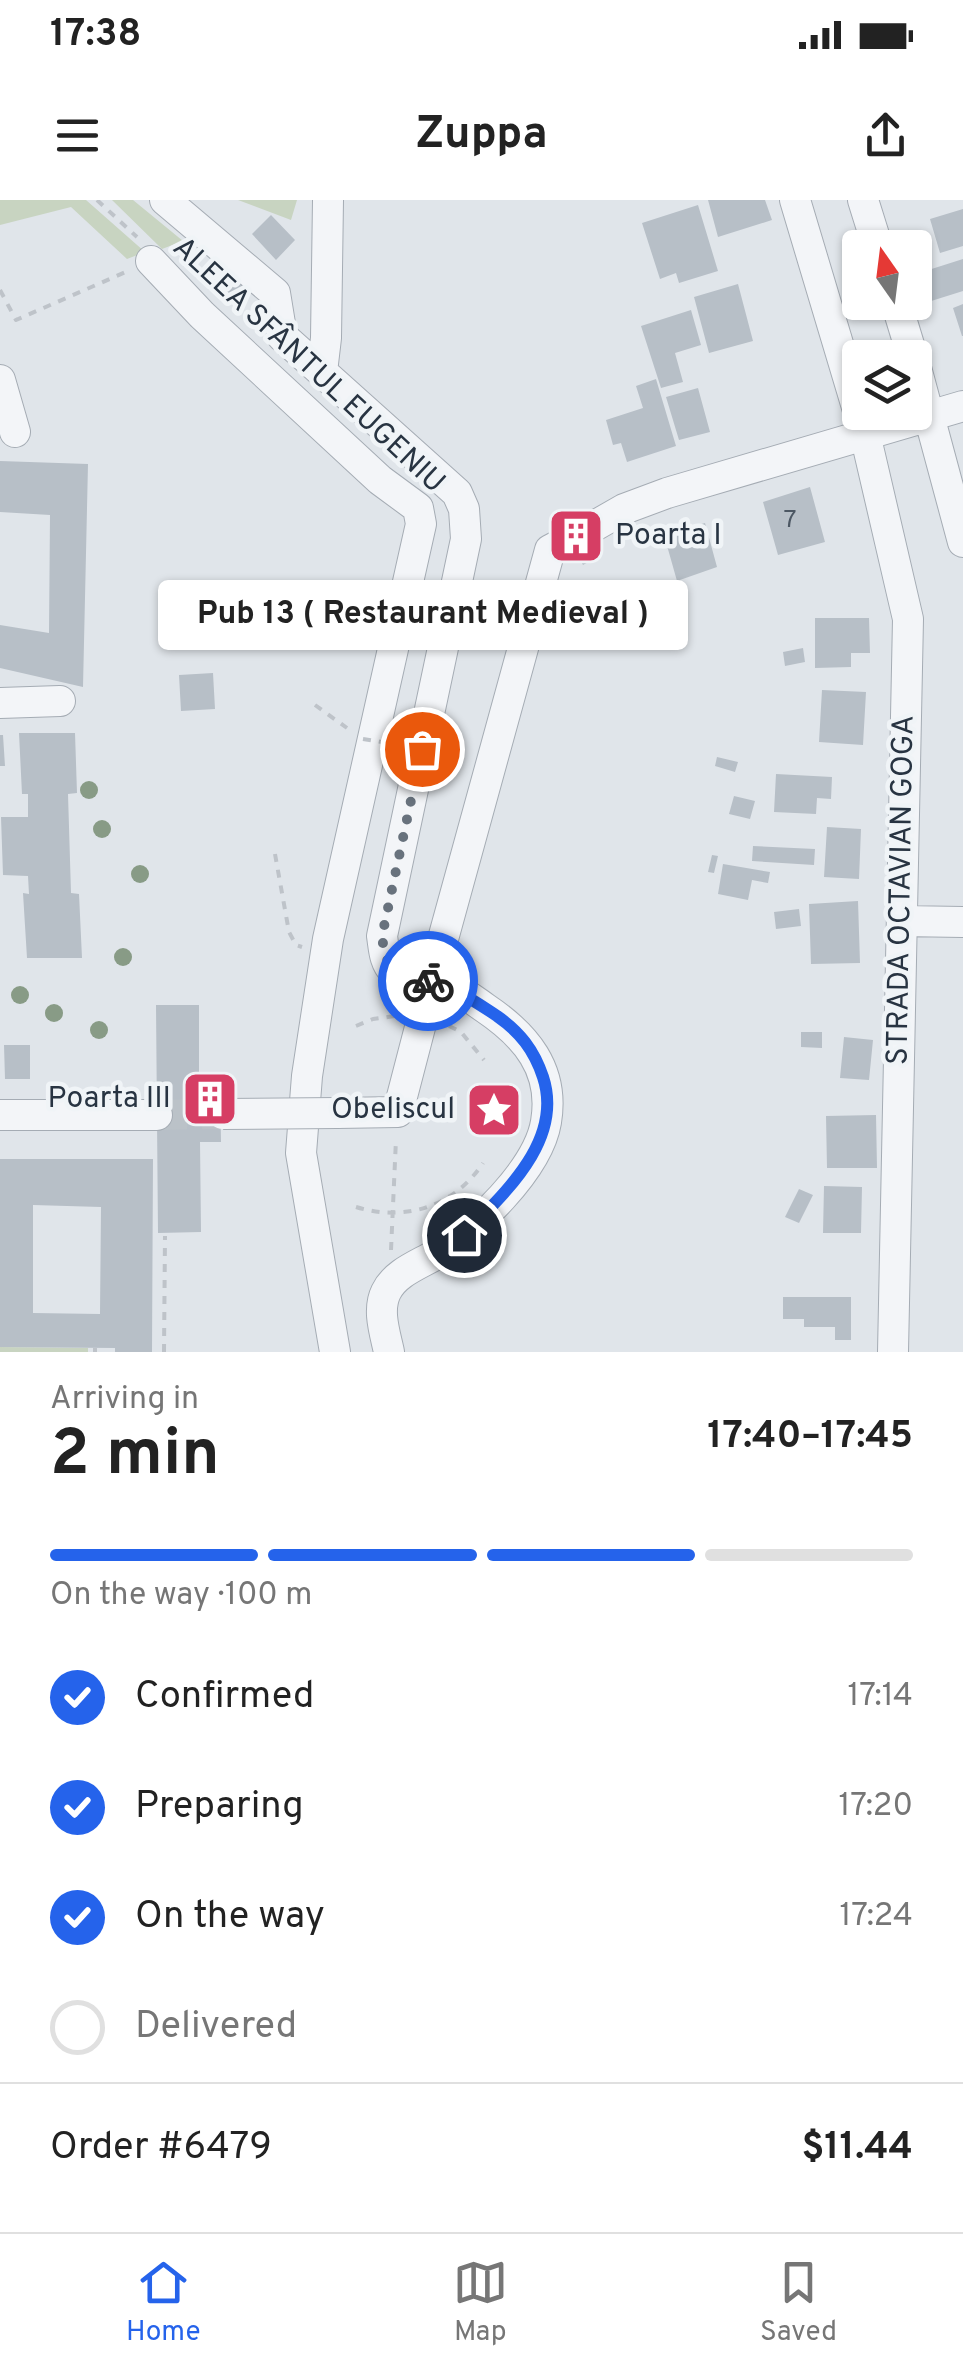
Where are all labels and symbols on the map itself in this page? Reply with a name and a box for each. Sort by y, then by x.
street label: ALEEA SFÂNTUL EUGENIU [164,229,453,502]
north arrow [842,230,932,320]
house number: 7 [783,505,797,537]
building icon: Poarta I [546,506,606,566]
place label: Poarta I [615,518,722,555]
callout: Pub 13 ( Restaurant Medieval ) [157,579,687,649]
pin [380,707,465,792]
street label: STRADA OCTAVIAN GOGA [880,715,924,1065]
courier [378,931,478,1031]
building icon: Poarta III [180,1069,240,1129]
place icon: Obeliscul [464,1080,524,1140]
place label: Poarta III [47,1081,171,1118]
place label: Obeliscul [331,1092,455,1129]
pin [422,1193,507,1278]

